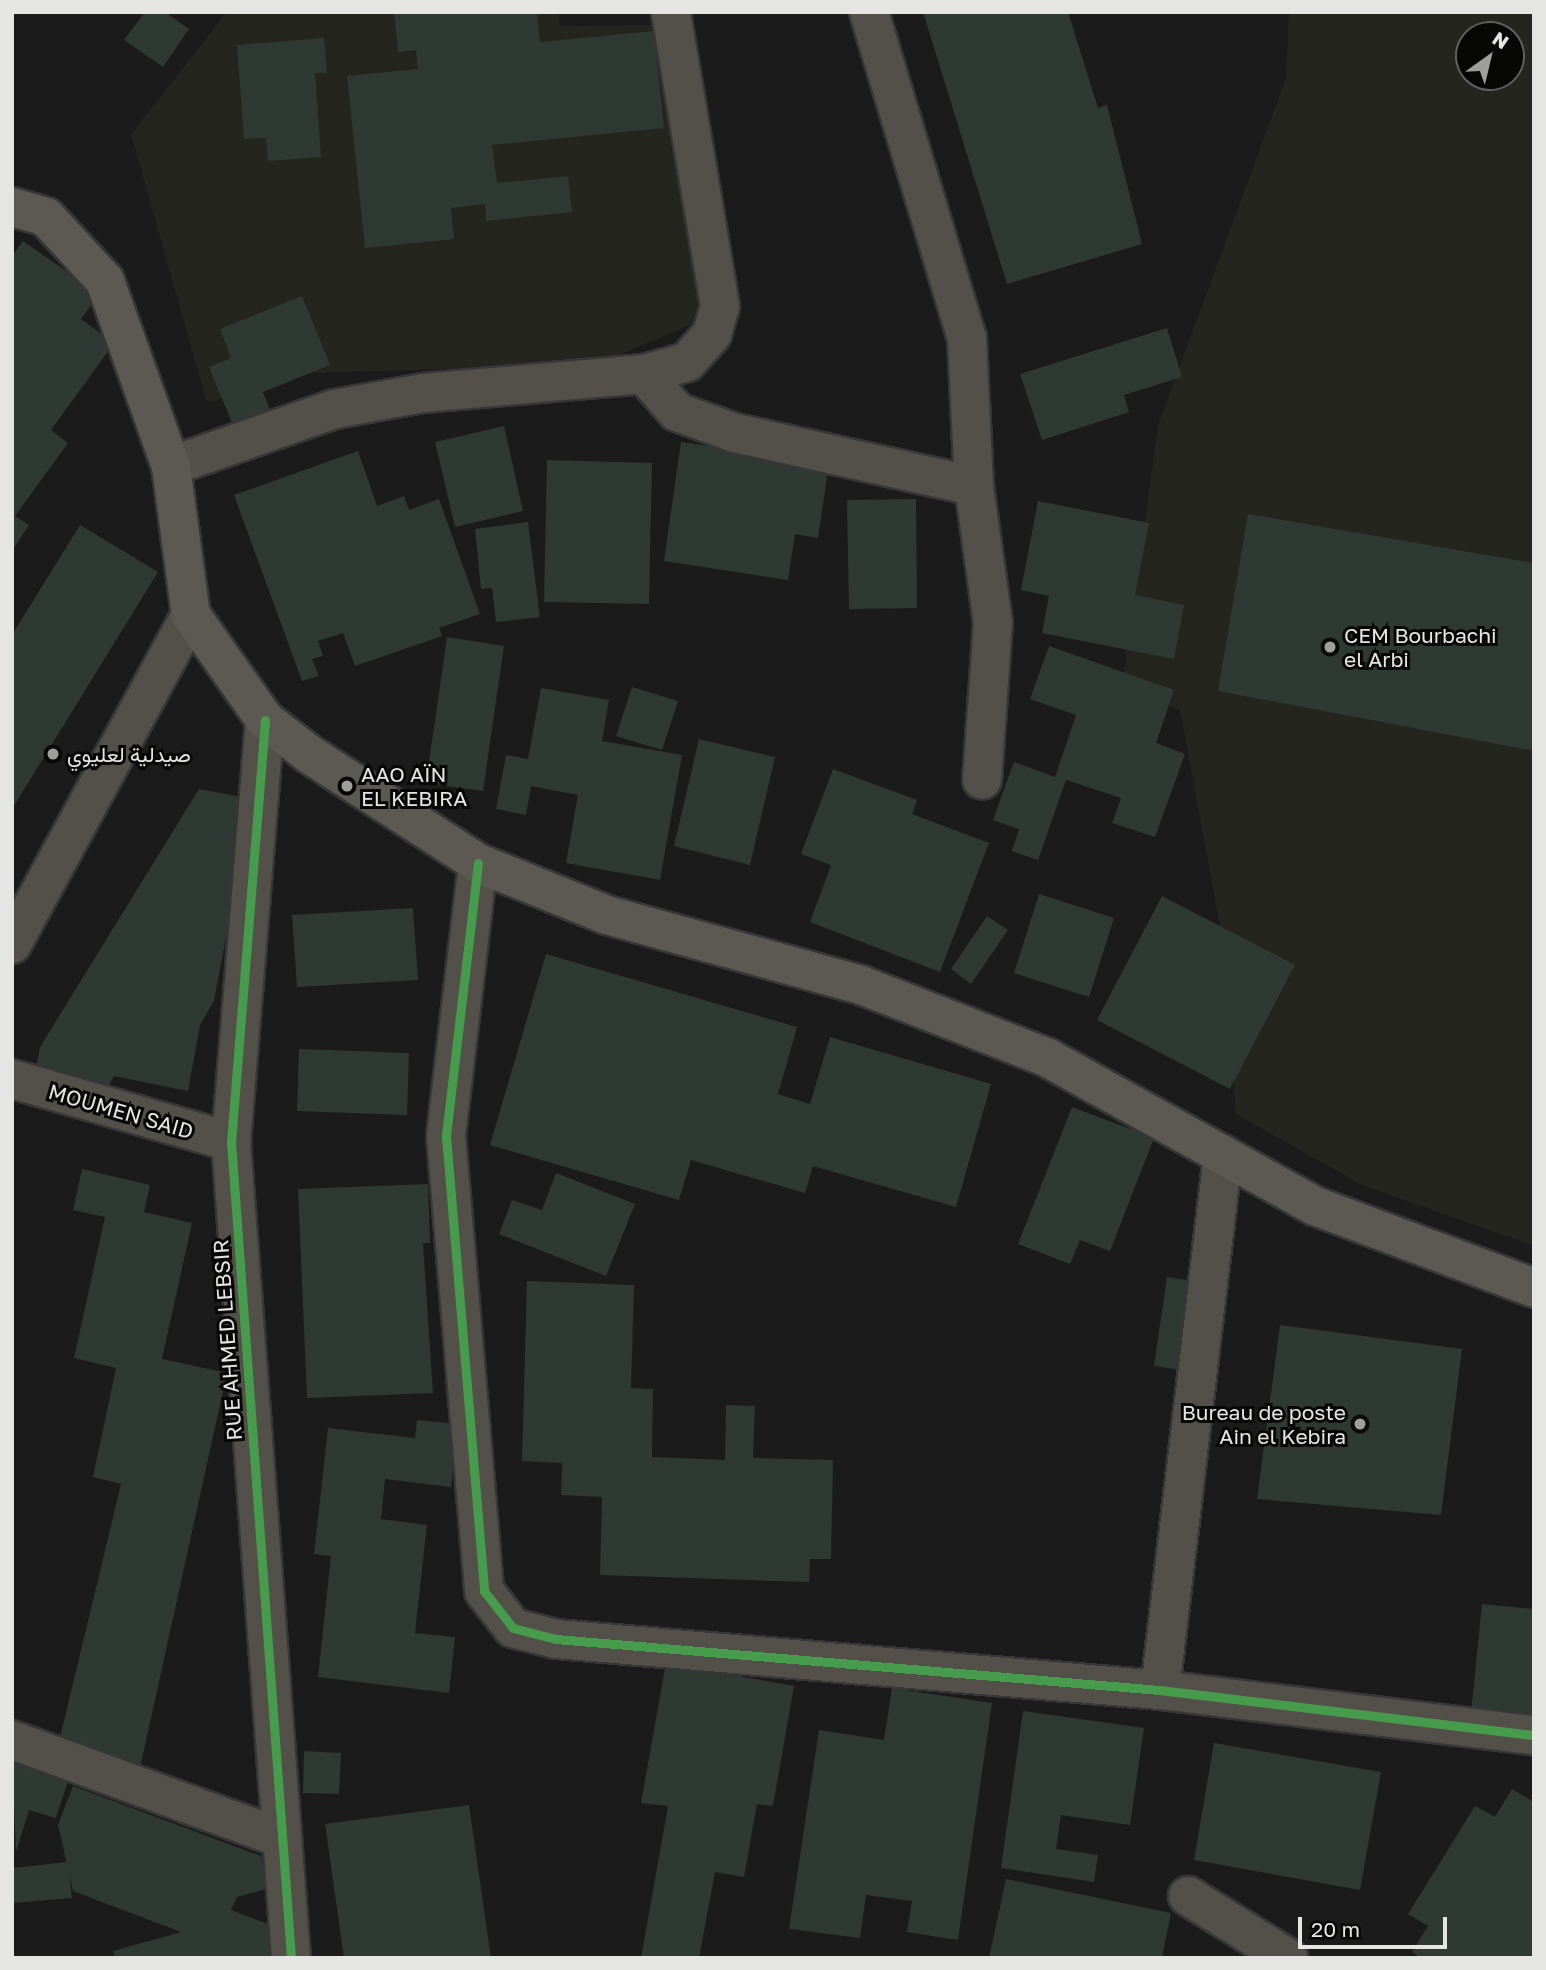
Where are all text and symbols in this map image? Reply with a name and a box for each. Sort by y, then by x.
north arrow [1455,21,1525,91]
text: N [1488,26,1513,53]
place label: CEM Bourbachi el Arbi [1344,622,1497,672]
marker: CEM Bourbachi el Arbi [1322,639,1338,655]
place label: صيدلية لعليوي [67,741,191,767]
marker: صيدلية لعليوي [45,746,61,762]
place label: AAO AÏN EL KEBIRA [361,761,467,811]
marker: AAO AÏN EL KEBIRA [339,778,355,794]
street label: MOUMEN SAID [46,1078,196,1144]
street label: RUE AHMED LEBSIR [207,1239,247,1441]
place label: Bureau de poste Ain el Kebira [1182,1399,1346,1449]
marker: Bureau de poste Ain el Kebira [1352,1416,1368,1432]
scale bar [1301,1904,1450,1948]
text: 20 m [1311,1916,1360,1942]

